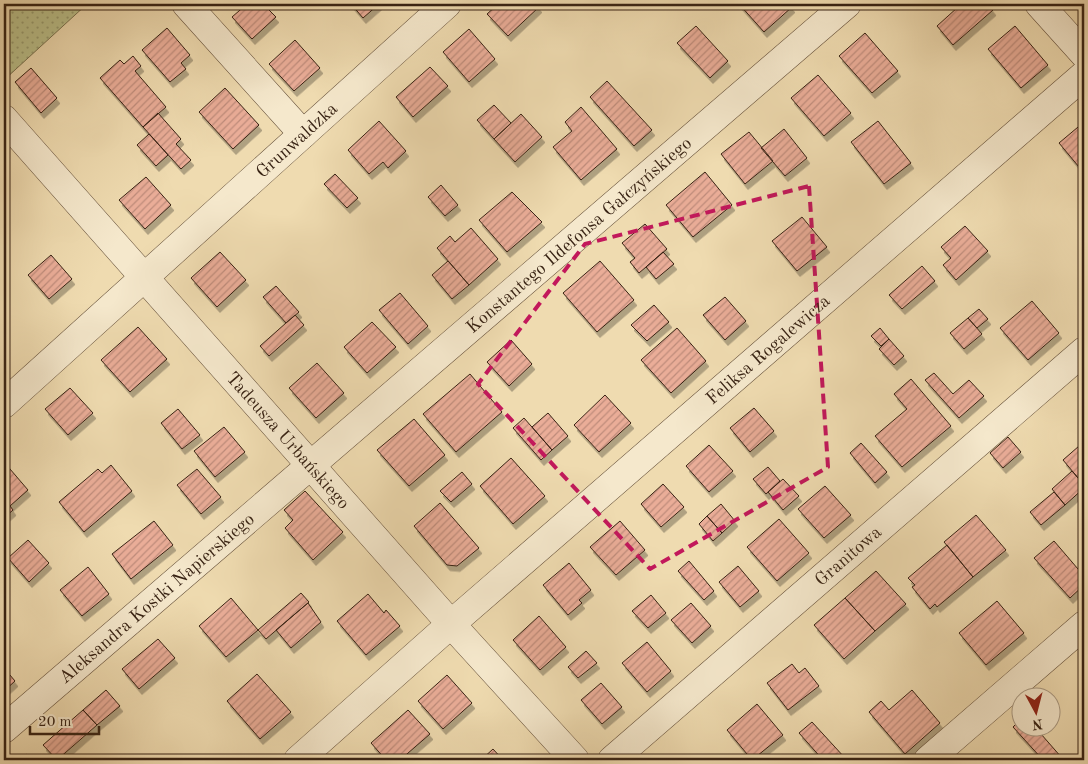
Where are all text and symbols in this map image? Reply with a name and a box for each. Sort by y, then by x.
street label: Grunwaldzka [253,100,341,182]
street label: Konstantego Ildefonsa Gałczyńskiego [463,134,695,337]
street label: Feliksa Rogalewicza [703,292,834,408]
street label: Tadeusza Urbańskiego [222,369,353,513]
street label: Aleksandra Kostki Napierskiego [56,510,258,687]
street label: Granitowa [812,523,885,590]
north arrow [1010,686,1060,736]
scale bar [30,704,99,736]
text: 20 m [38,715,72,730]
text: N [1031,716,1044,732]

